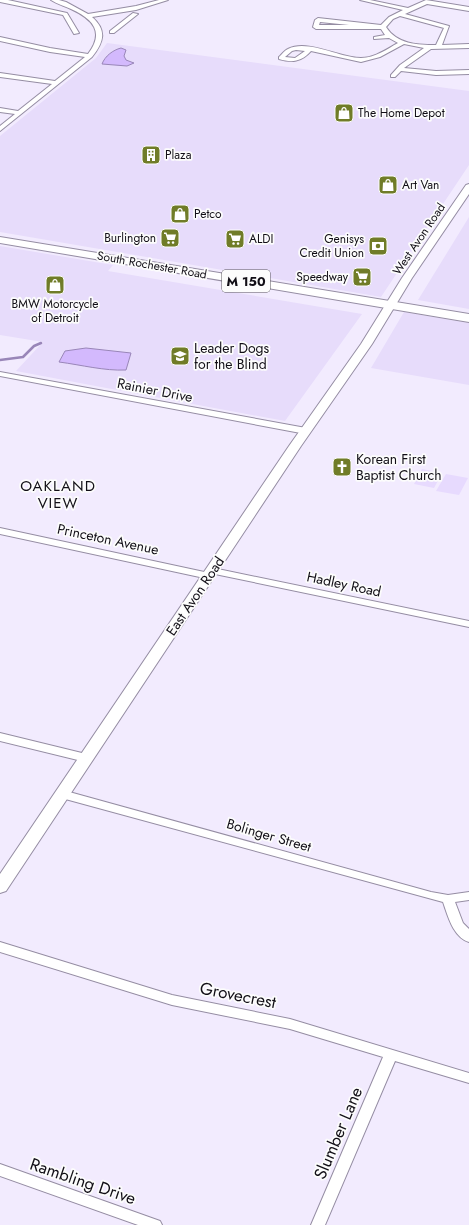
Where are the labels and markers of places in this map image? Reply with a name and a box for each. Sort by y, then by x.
shop icon: The Home Depot [333,102,355,124]
place label: The Home Depot [358,104,445,122]
building icon: Plaza [140,144,162,166]
place label: Plaza [165,146,192,164]
shop icon: Art Van [377,174,399,196]
place label: Art Van [402,176,439,194]
shop icon: Petco [169,203,191,225]
place label: Petco [194,205,222,223]
supermarket icon: Burlington [159,227,181,249]
supermarket icon: ALDI [224,228,246,250]
place label: Burlington [104,229,156,247]
place label: ALDI [249,230,273,248]
place label: Genisys Credit Union [299,230,364,262]
bank icon: Genisys Credit Union [367,235,389,257]
supermarket icon: Speedway [351,266,373,288]
place label: Speedway [296,268,349,286]
shop icon: BMW Motorcycle of Detroit [44,274,66,296]
place label: BMW Motorcycle of Detroit [11,295,99,327]
place label: Leader Dogs for the Blind [194,338,270,374]
school or university icon: Leader Dogs for the Blind [169,345,191,367]
place label: Korean First Baptist Church [356,449,442,485]
church icon: Korean First Baptist Church [331,456,353,478]

